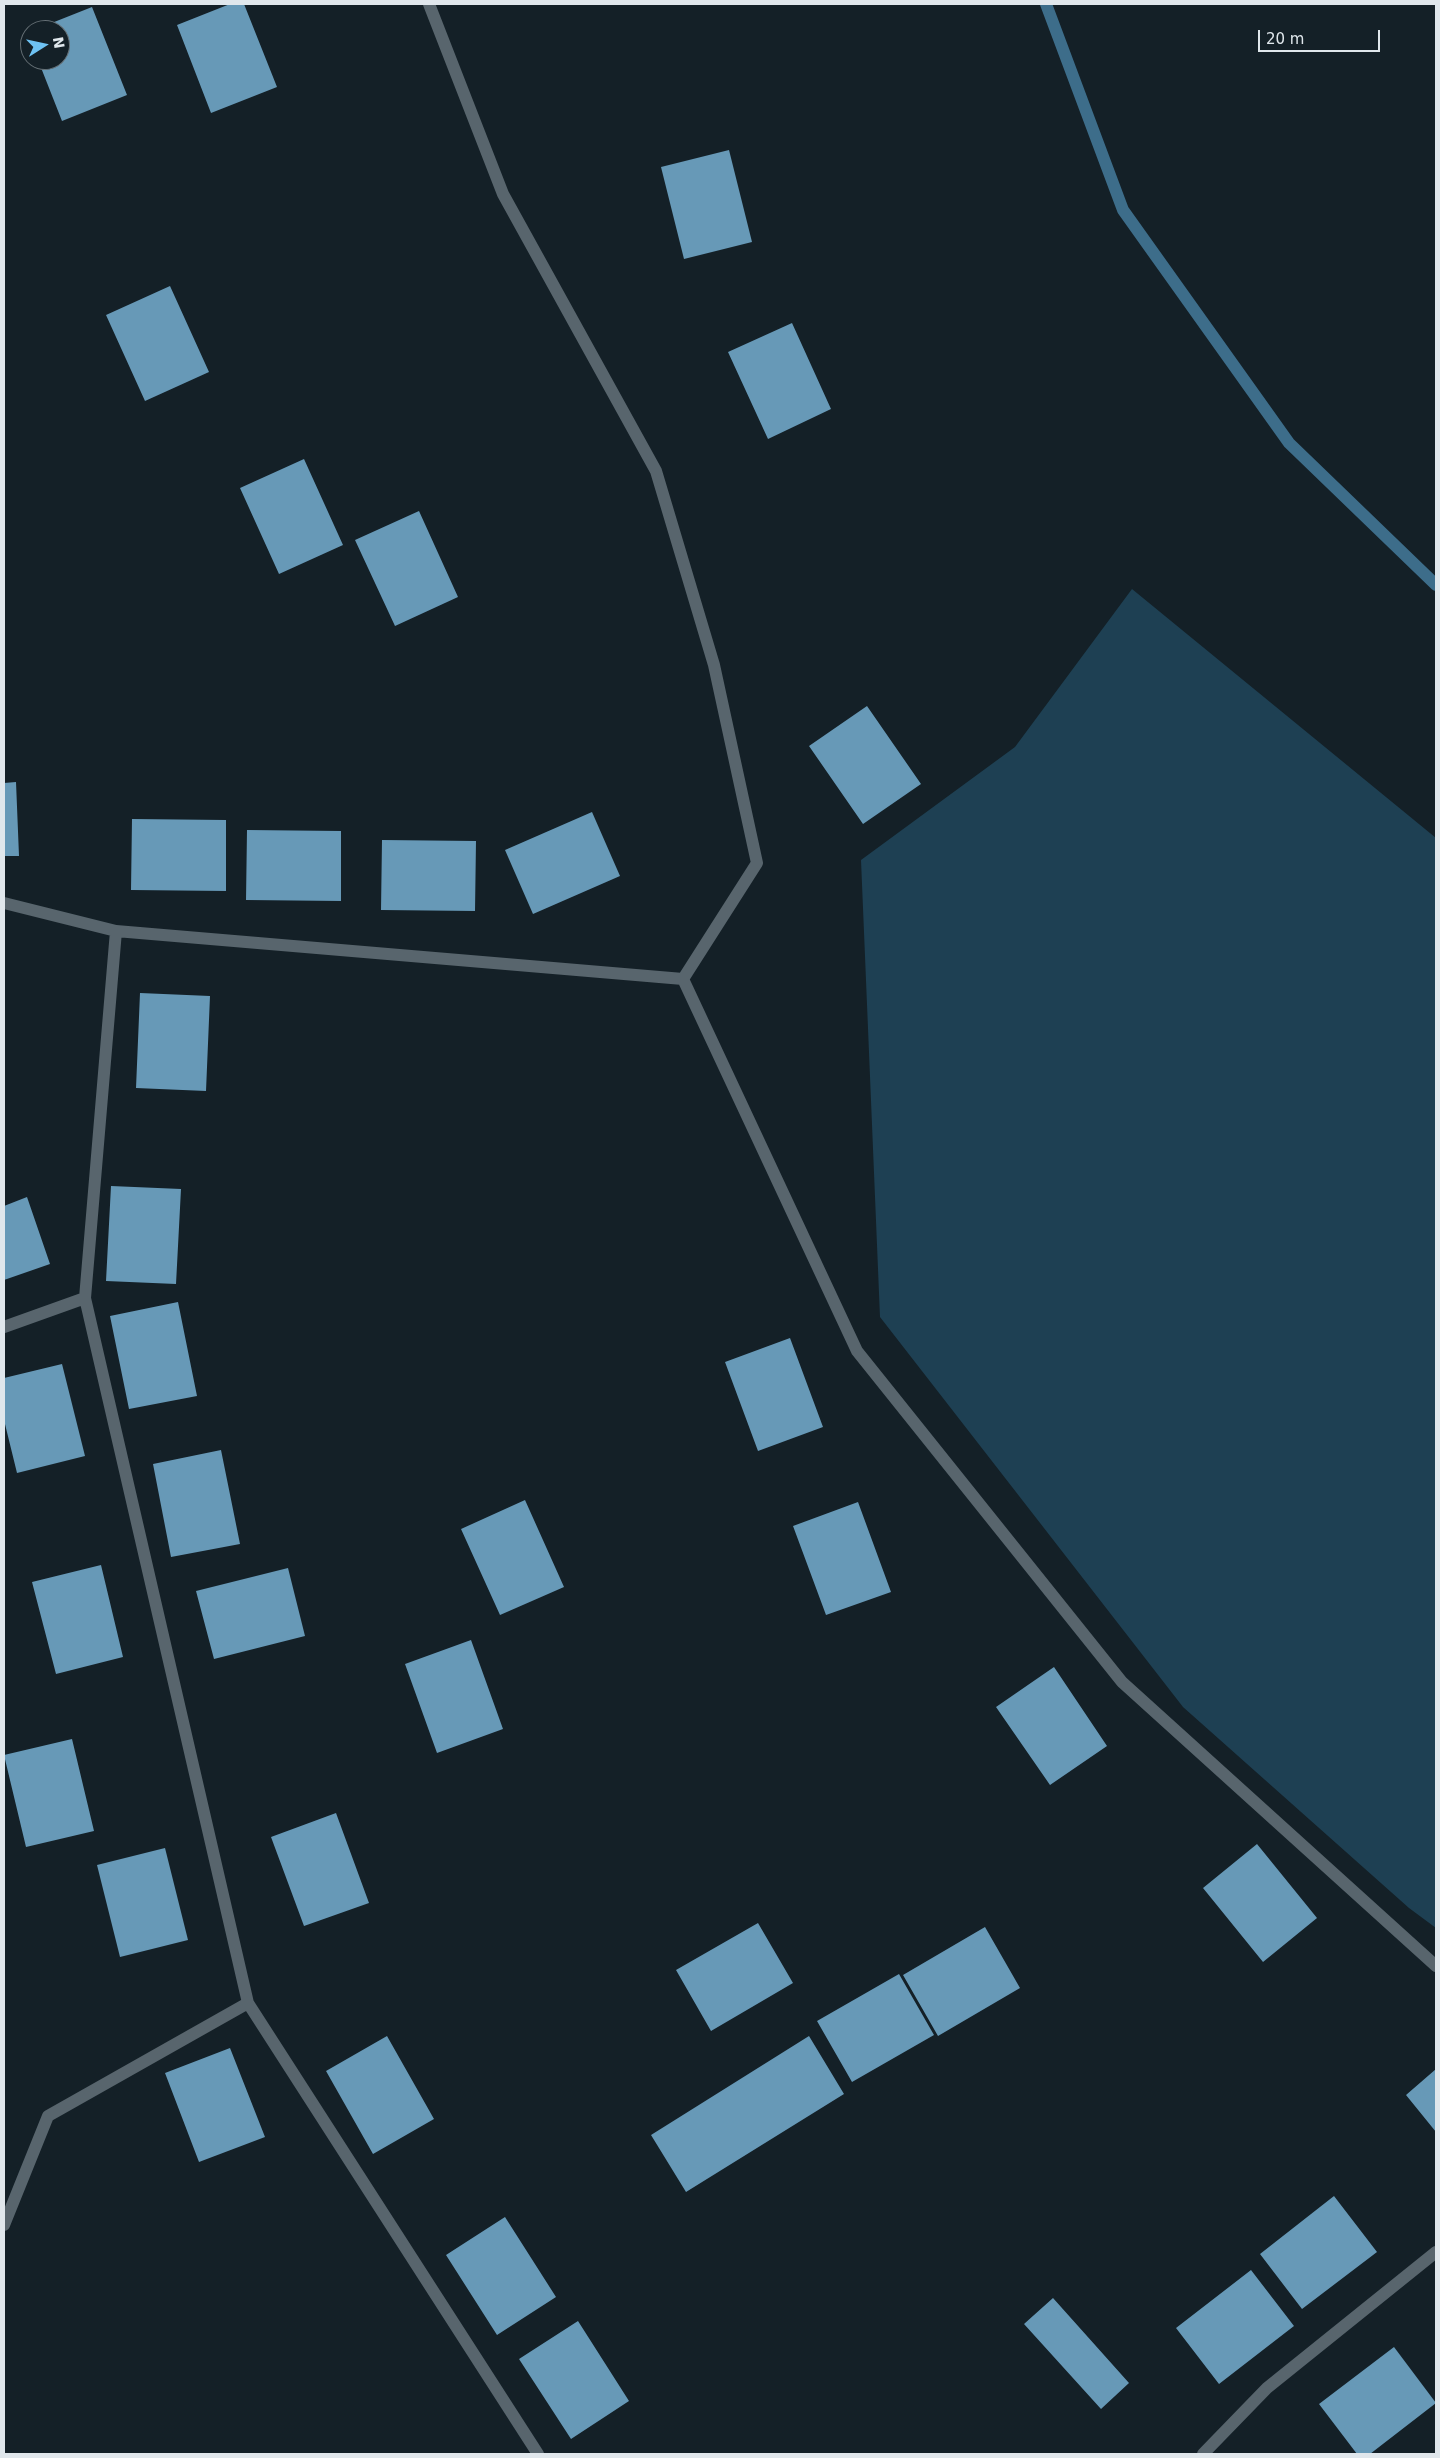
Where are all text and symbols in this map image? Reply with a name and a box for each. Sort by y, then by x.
north arrow [20,20,70,70]
scale bar [1260,20,1382,52]
text: 20 m [1266,30,1304,48]
text: N [50,35,68,50]

